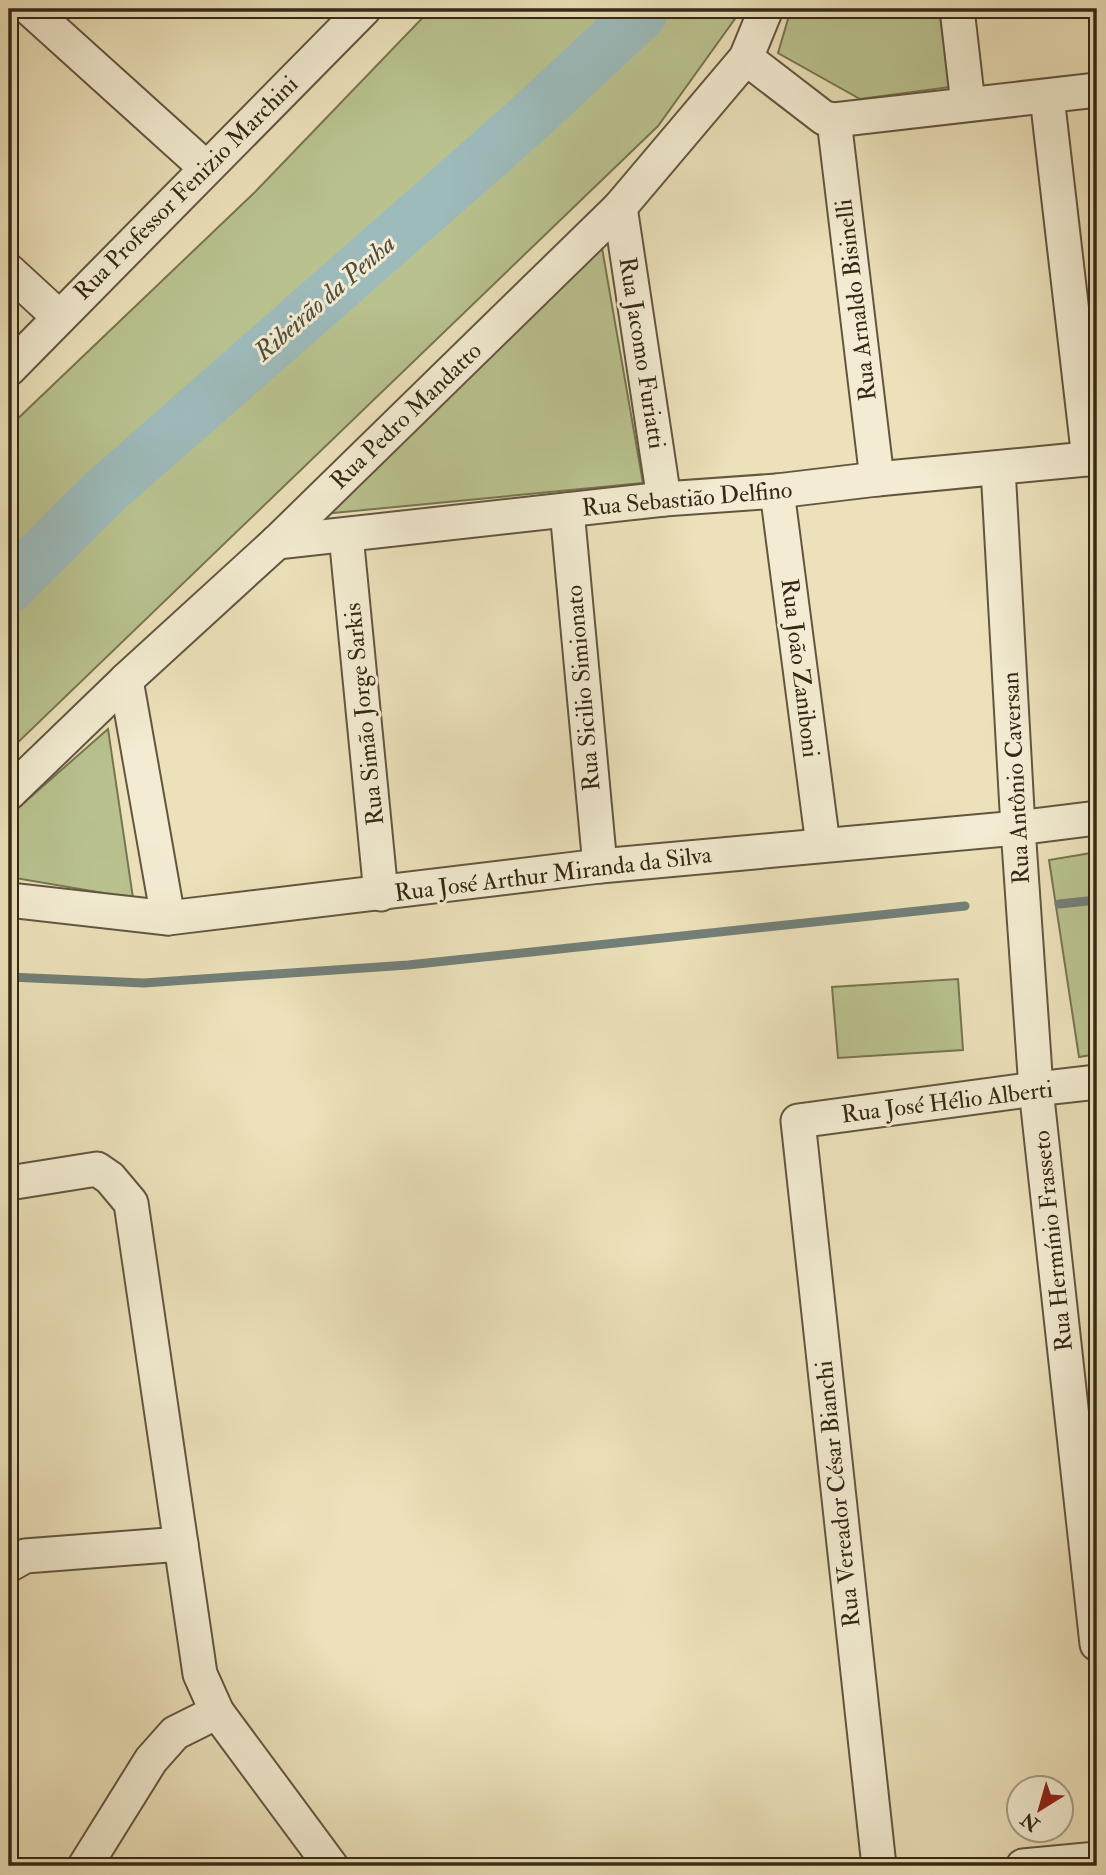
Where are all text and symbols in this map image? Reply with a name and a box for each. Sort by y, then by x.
street label: Rua Professor Fenizio Marchini [67,69,305,307]
street label: Rua Arnaldo Bisinelli [828,197,884,403]
water label: Ribeirão da Penha [247,228,402,369]
street label: Rua Jacomo Furiatti [612,255,672,451]
street label: Rua Pedro Mandatto [324,336,488,496]
street label: Rua Sebastião Delfino [581,474,793,524]
street label: Rua João Zaniboni [774,577,826,759]
street label: Rua Sicilio Simionato [559,584,607,792]
street label: Rua Simão Jorge Sarkis [337,601,391,827]
street label: Rua Antônio Caversan [995,671,1037,885]
street label: Rua José Arthur Miranda da Silva [393,839,714,909]
street label: Rua José Hélio Alberti [839,1074,1055,1130]
street label: Rua Hermínio Frasseto [1026,1129,1080,1353]
street label: Rua Vereador César Bianchi [809,1359,867,1629]
north arrow [1004,1773,1074,1843]
text: N [1016,1806,1045,1837]

